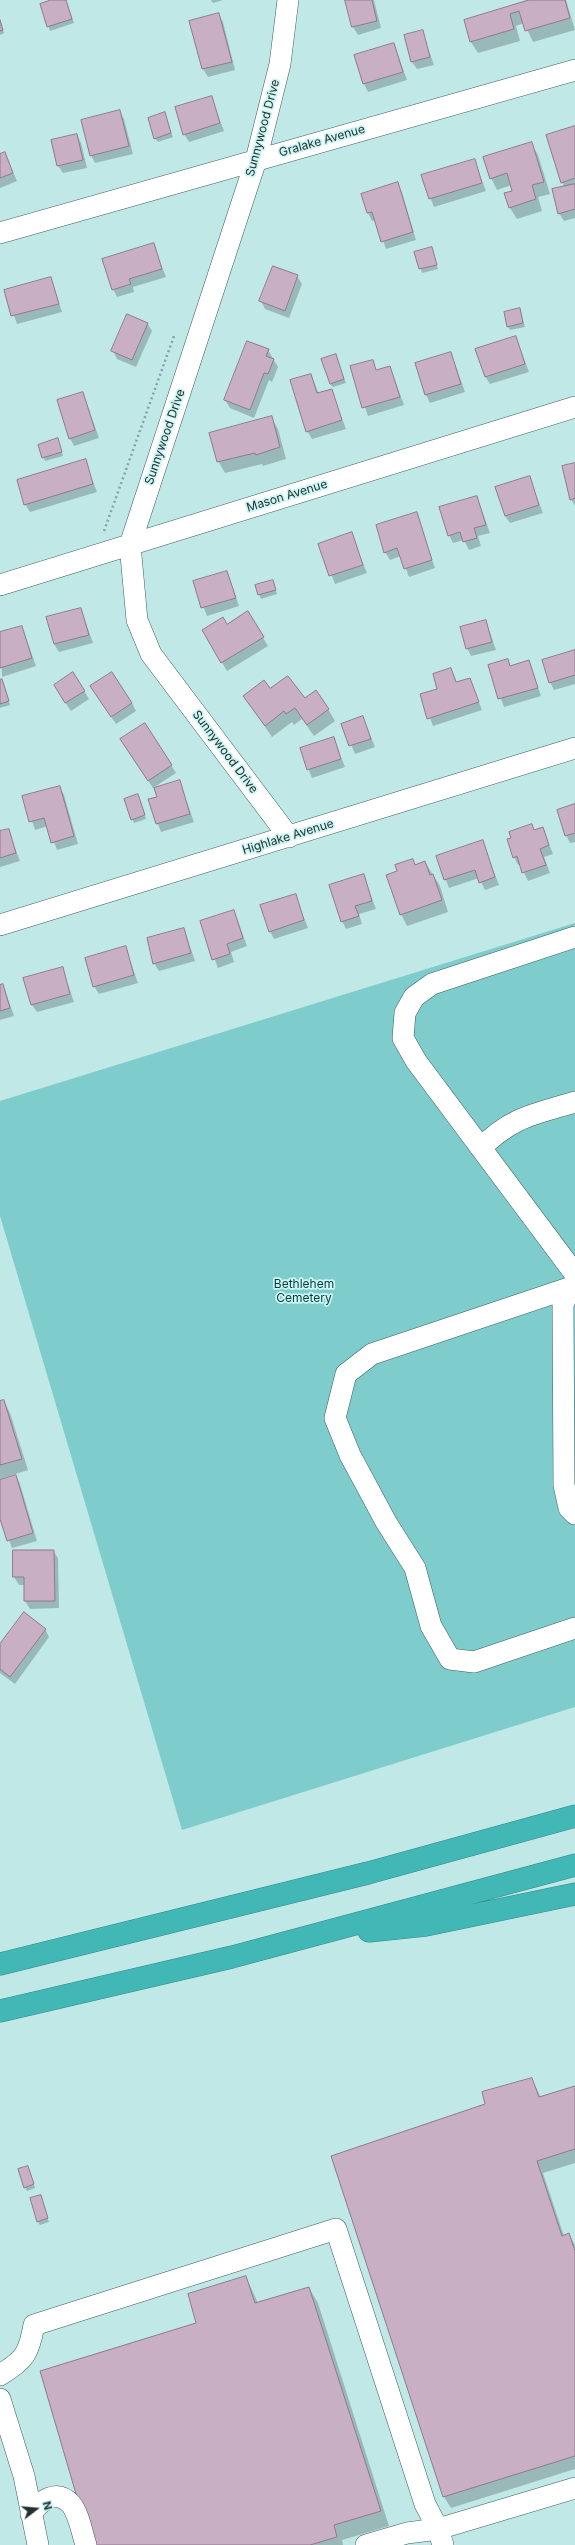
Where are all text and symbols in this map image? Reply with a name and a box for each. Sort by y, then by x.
street label: Sunnywood Drive [243,78,283,178]
street label: Gralake Avenue [277,122,367,160]
street label: Sunnywood Drive [142,387,188,487]
street label: Mason Avenue [245,477,329,515]
street label: Sunnywood Drive [189,708,261,796]
street label: Highlake Avenue [241,816,335,858]
park label: Bethlehem Cemetery [274,1277,334,1305]
north arrow [16,2489,56,2529]
text: N [40,2500,55,2512]

